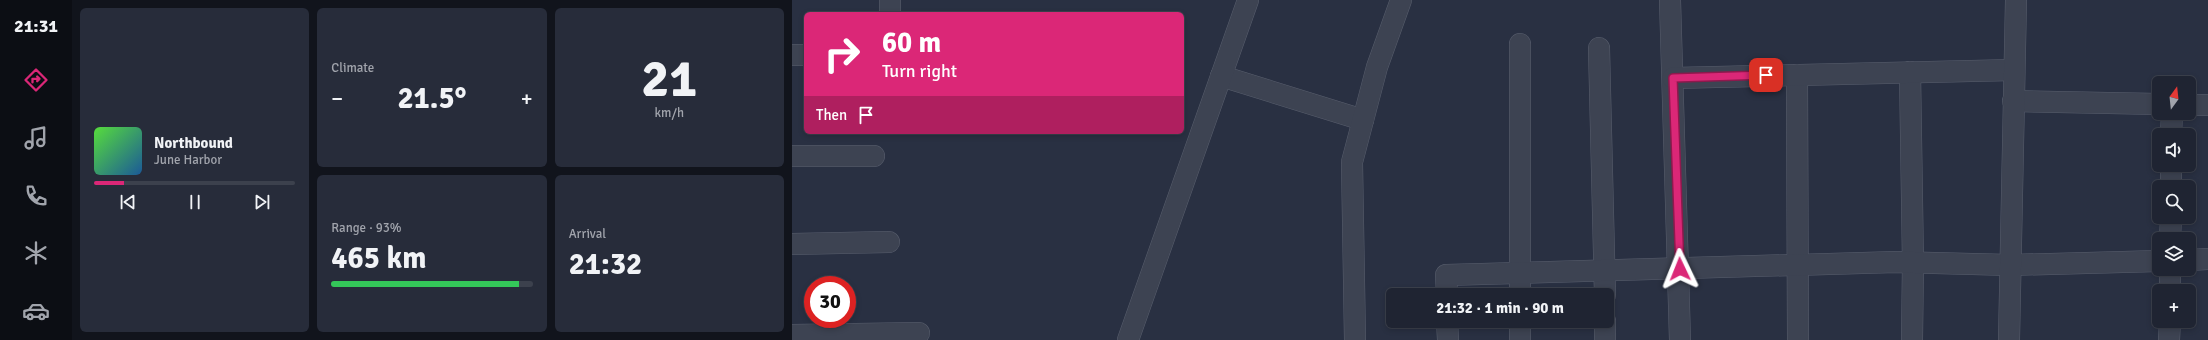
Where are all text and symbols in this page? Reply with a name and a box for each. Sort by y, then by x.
text: 21:31 [14,15,58,37]
text: 60 m [882,26,941,60]
icon: right [816,28,868,80]
text: 21 [641,47,697,111]
pin [1749,58,1783,92]
text: Climate [331,60,374,76]
text: Turn right [882,60,957,82]
icon: arrive [1755,64,1777,86]
icon: directions [22,66,50,94]
north arrow [2152,76,2196,120]
map controls [2152,76,2196,328]
text: 21.5° [397,80,467,117]
text: − [331,85,343,112]
text: + [521,85,533,112]
icon: arrive [855,104,877,126]
text: km/h [655,105,684,121]
text: Then [816,106,847,124]
icon: music [22,124,50,152]
button: sound [2152,128,2196,172]
text: Northbound [154,134,233,152]
text: June Harbor [154,152,222,168]
button: search [2152,180,2196,224]
icon: phone [22,182,50,210]
icon: previous [117,191,139,213]
icon: pause [184,191,206,213]
icon: next [251,191,273,213]
text: Range · 93% [331,220,402,236]
text: Arrival [569,226,606,242]
button: layers [2152,232,2196,276]
icon: climate [22,239,50,267]
text: 465 km [331,240,426,277]
text: 21:32 [569,246,642,283]
position arrow [1659,248,1701,290]
speed limit sign: 30 [804,276,856,328]
button: + [2152,284,2196,328]
icon: car [22,297,50,325]
text: 21:32 · 1 min · 90 m [1436,299,1564,317]

